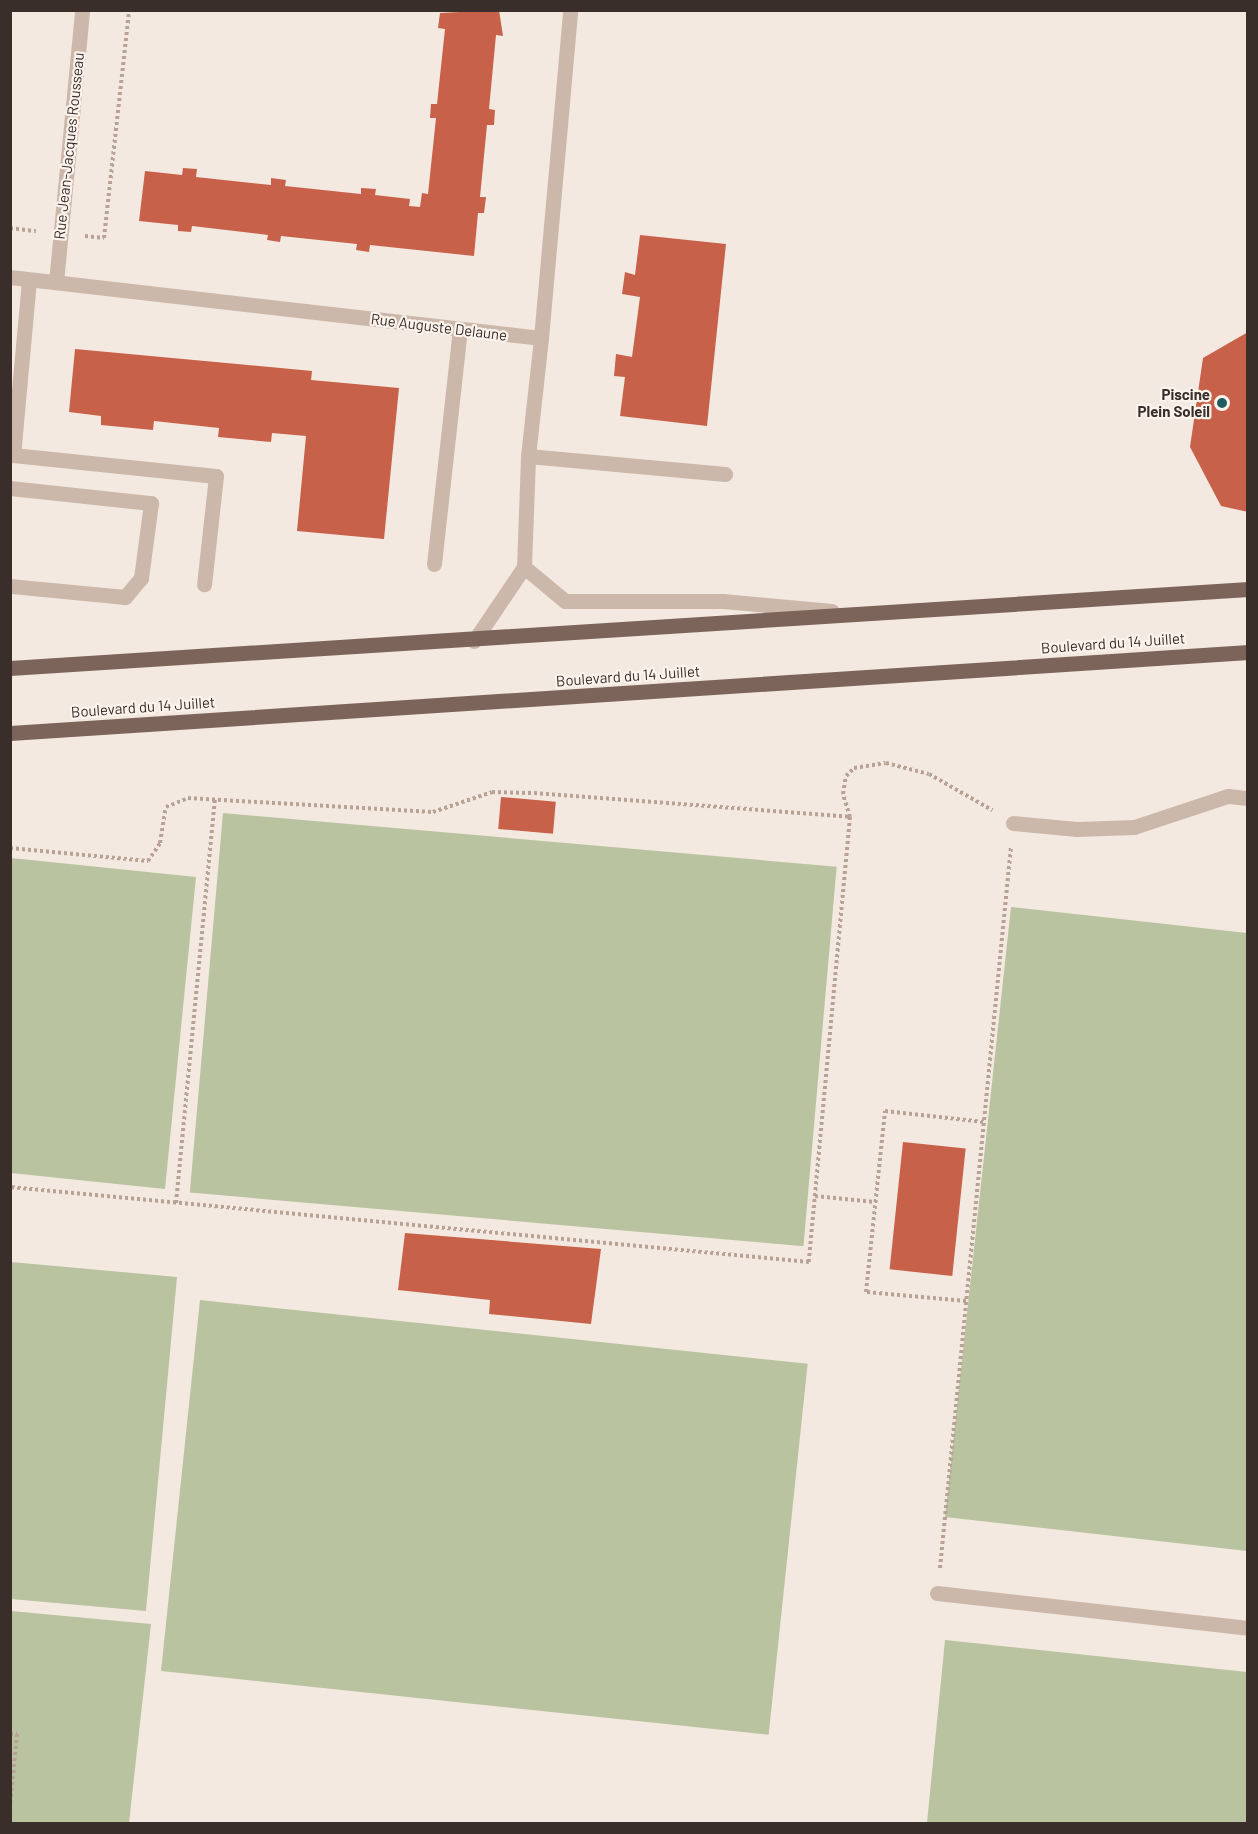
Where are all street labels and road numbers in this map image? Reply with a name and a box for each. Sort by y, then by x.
street label: Rue Jean-Jacques Rousseau [50,52,88,240]
street label: Rue Auguste Delaune [370,310,508,344]
street label: Boulevard du 14 Juillet [1040,629,1186,657]
street label: Boulevard du 14 Juillet [555,662,701,690]
street label: Boulevard du 14 Juillet [70,693,216,721]

